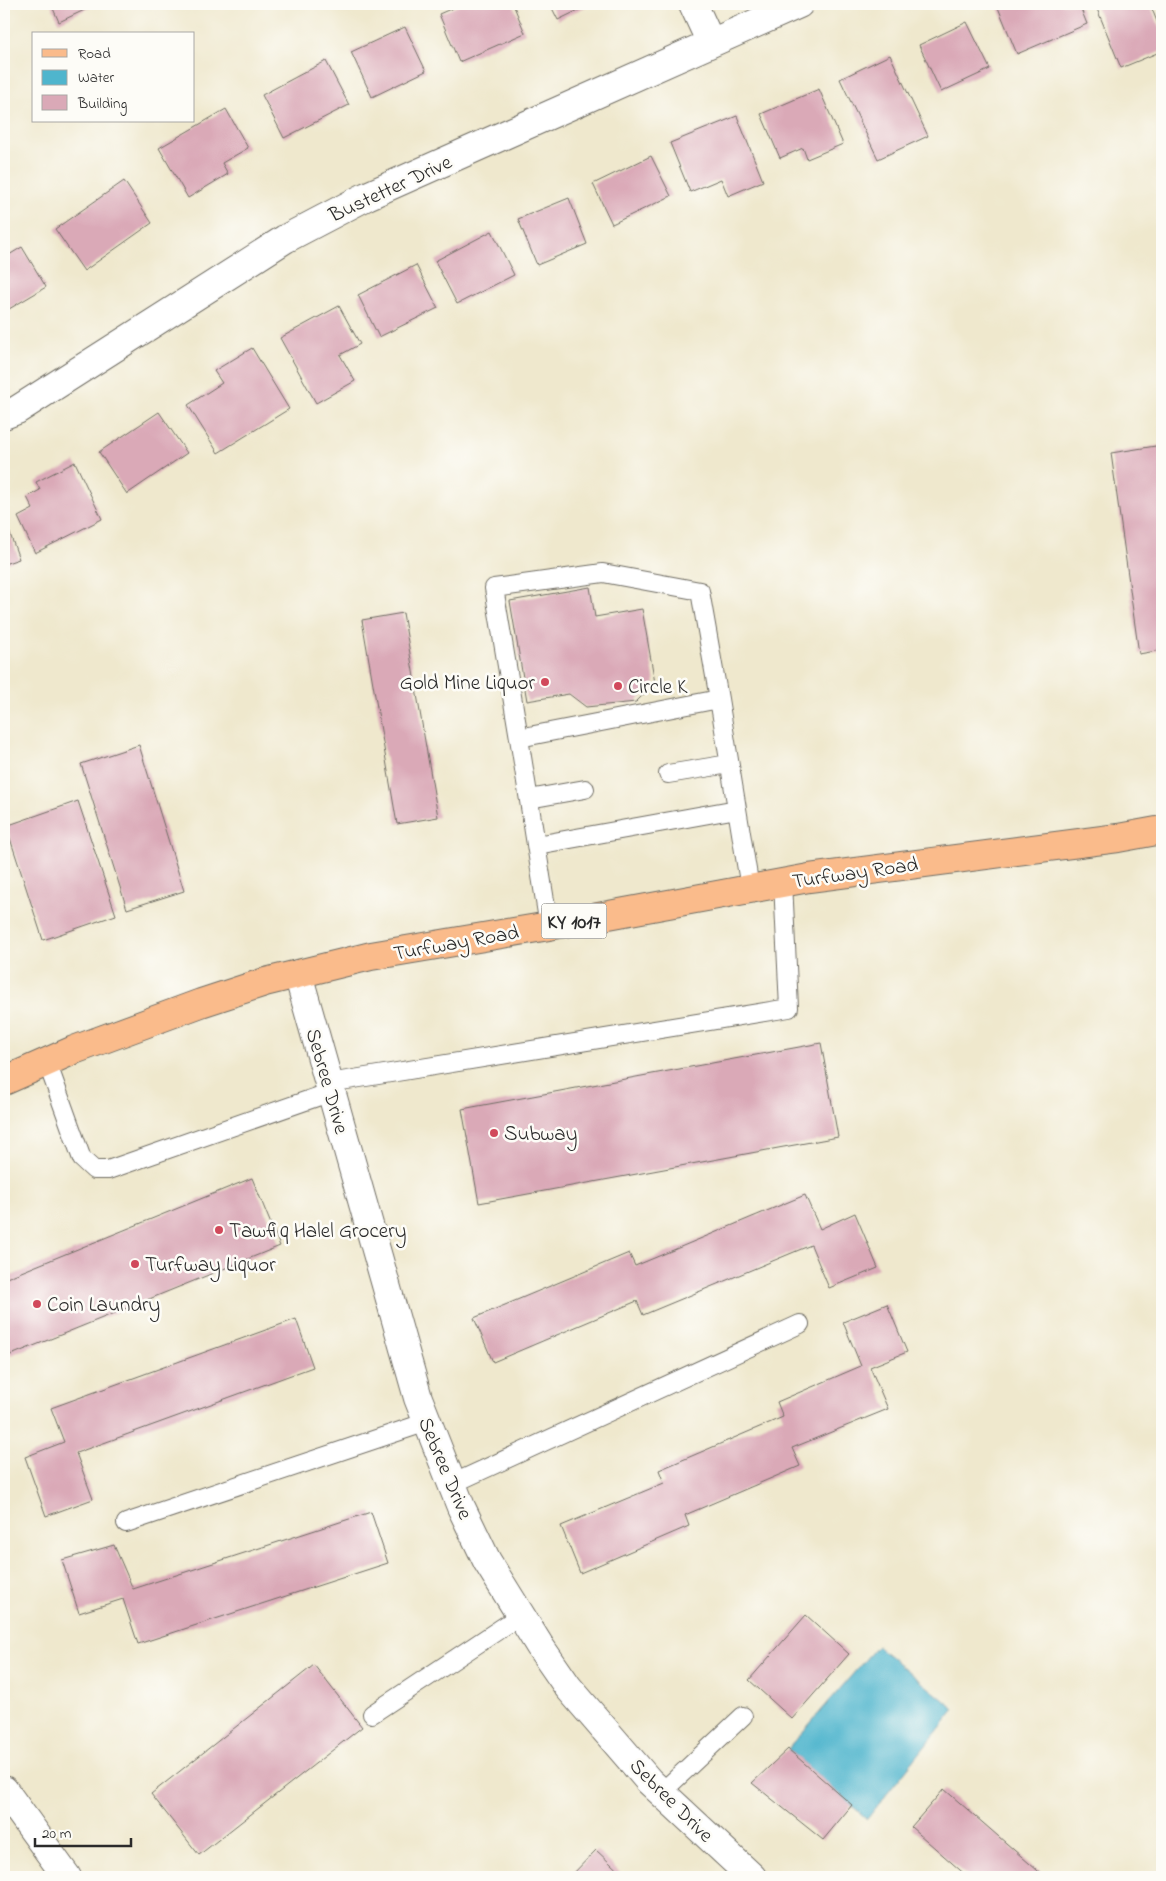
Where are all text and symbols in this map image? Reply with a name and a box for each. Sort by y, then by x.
legend [32,32,195,122]
text: Road [78,43,111,65]
text: Water [78,67,114,89]
text: Building [77,93,127,116]
street label: Bustetter Drive [324,148,458,232]
place label: Gold Mine Liquor [400,669,535,699]
place label: Circle K [628,673,688,703]
marker: Gold Mine Liquor [539,676,551,688]
marker: Circle K [612,680,624,692]
street label: Turfway Road [790,850,921,900]
road number: KY 1017 [542,904,606,938]
street label: Turfway Road [391,918,522,972]
street label: Sebree Drive [297,1025,356,1138]
place label: Subway [504,1120,577,1152]
marker: Subway [488,1127,500,1139]
place label: Tawfiq Halel Grocery [229,1217,406,1249]
marker: Tawfiq Halel Grocery [213,1224,225,1236]
place label: Turfway Liquor [145,1251,276,1283]
marker: Turfway Liquor [129,1258,141,1270]
place label: Coin Laundry [47,1291,160,1323]
marker: Coin Laundry [31,1298,43,1310]
street label: Sebree Drive [409,1413,479,1525]
street label: Sebree Drive [622,1752,720,1851]
scale bar [35,1816,131,1848]
text: 20 m [42,1823,72,1845]

